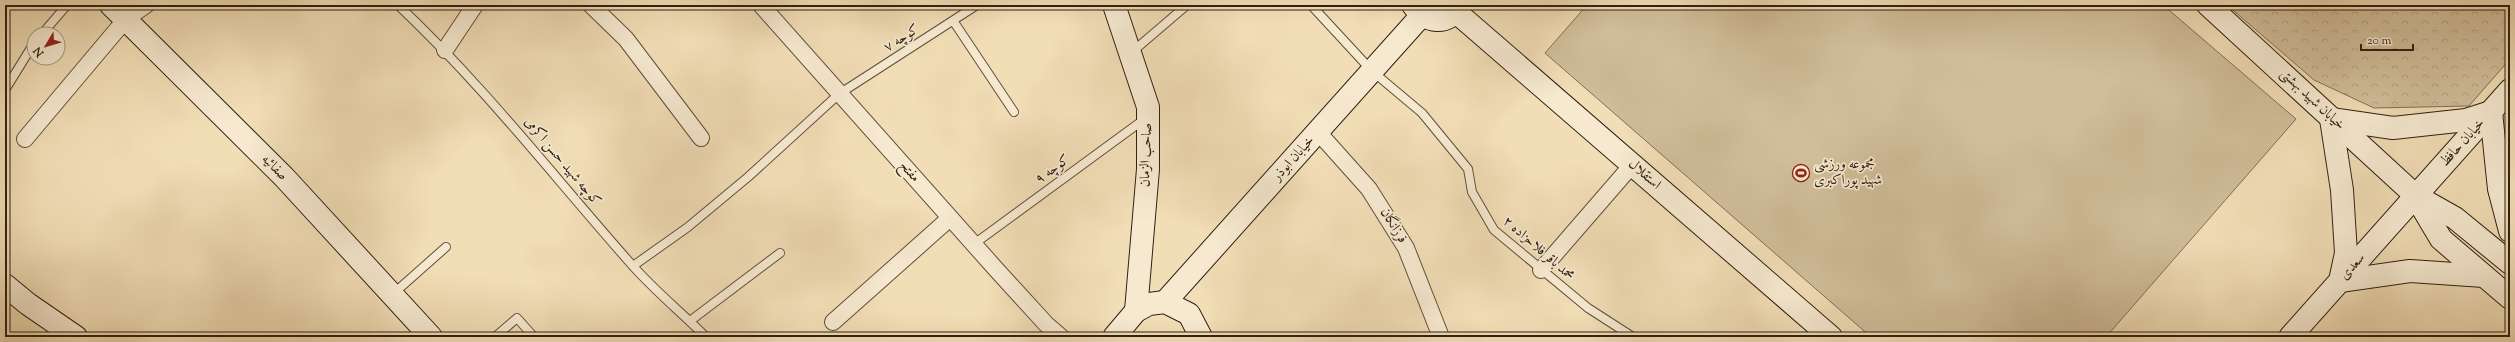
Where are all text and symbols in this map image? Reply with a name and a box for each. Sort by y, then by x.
street label: کوچه ۷ [880,20,924,58]
north arrow [26,26,66,66]
scale bar [2361,26,2413,52]
text: 20 m [2367,32,2392,50]
text: N [30,43,49,61]
street label: خیابان شهید بهشتی [2275,65,2349,135]
street label: کوچه شهید حسن اکرمی [519,113,605,211]
street label: خیابان حافظ [2436,114,2490,172]
street label: صاحب الزمان [1136,123,1158,187]
street label: خیابان ابوذر [1267,132,1320,188]
street label: صفائیه [256,150,292,186]
street label: کوچه ۹ [1031,150,1075,190]
street label: استقلال [1623,155,1665,195]
place label: مجموعه ورزشی شهید پوراکبری [1814,155,1882,191]
street label: مفتح [893,157,924,188]
sports icon: مجموعه ورزشی شهید پوراکبری [1791,163,1811,183]
street label: فرزانگان [1374,204,1412,248]
street label: محمد باقر فلاحزاده ۲ [1498,212,1578,286]
street label: سعدی [2335,249,2371,285]

